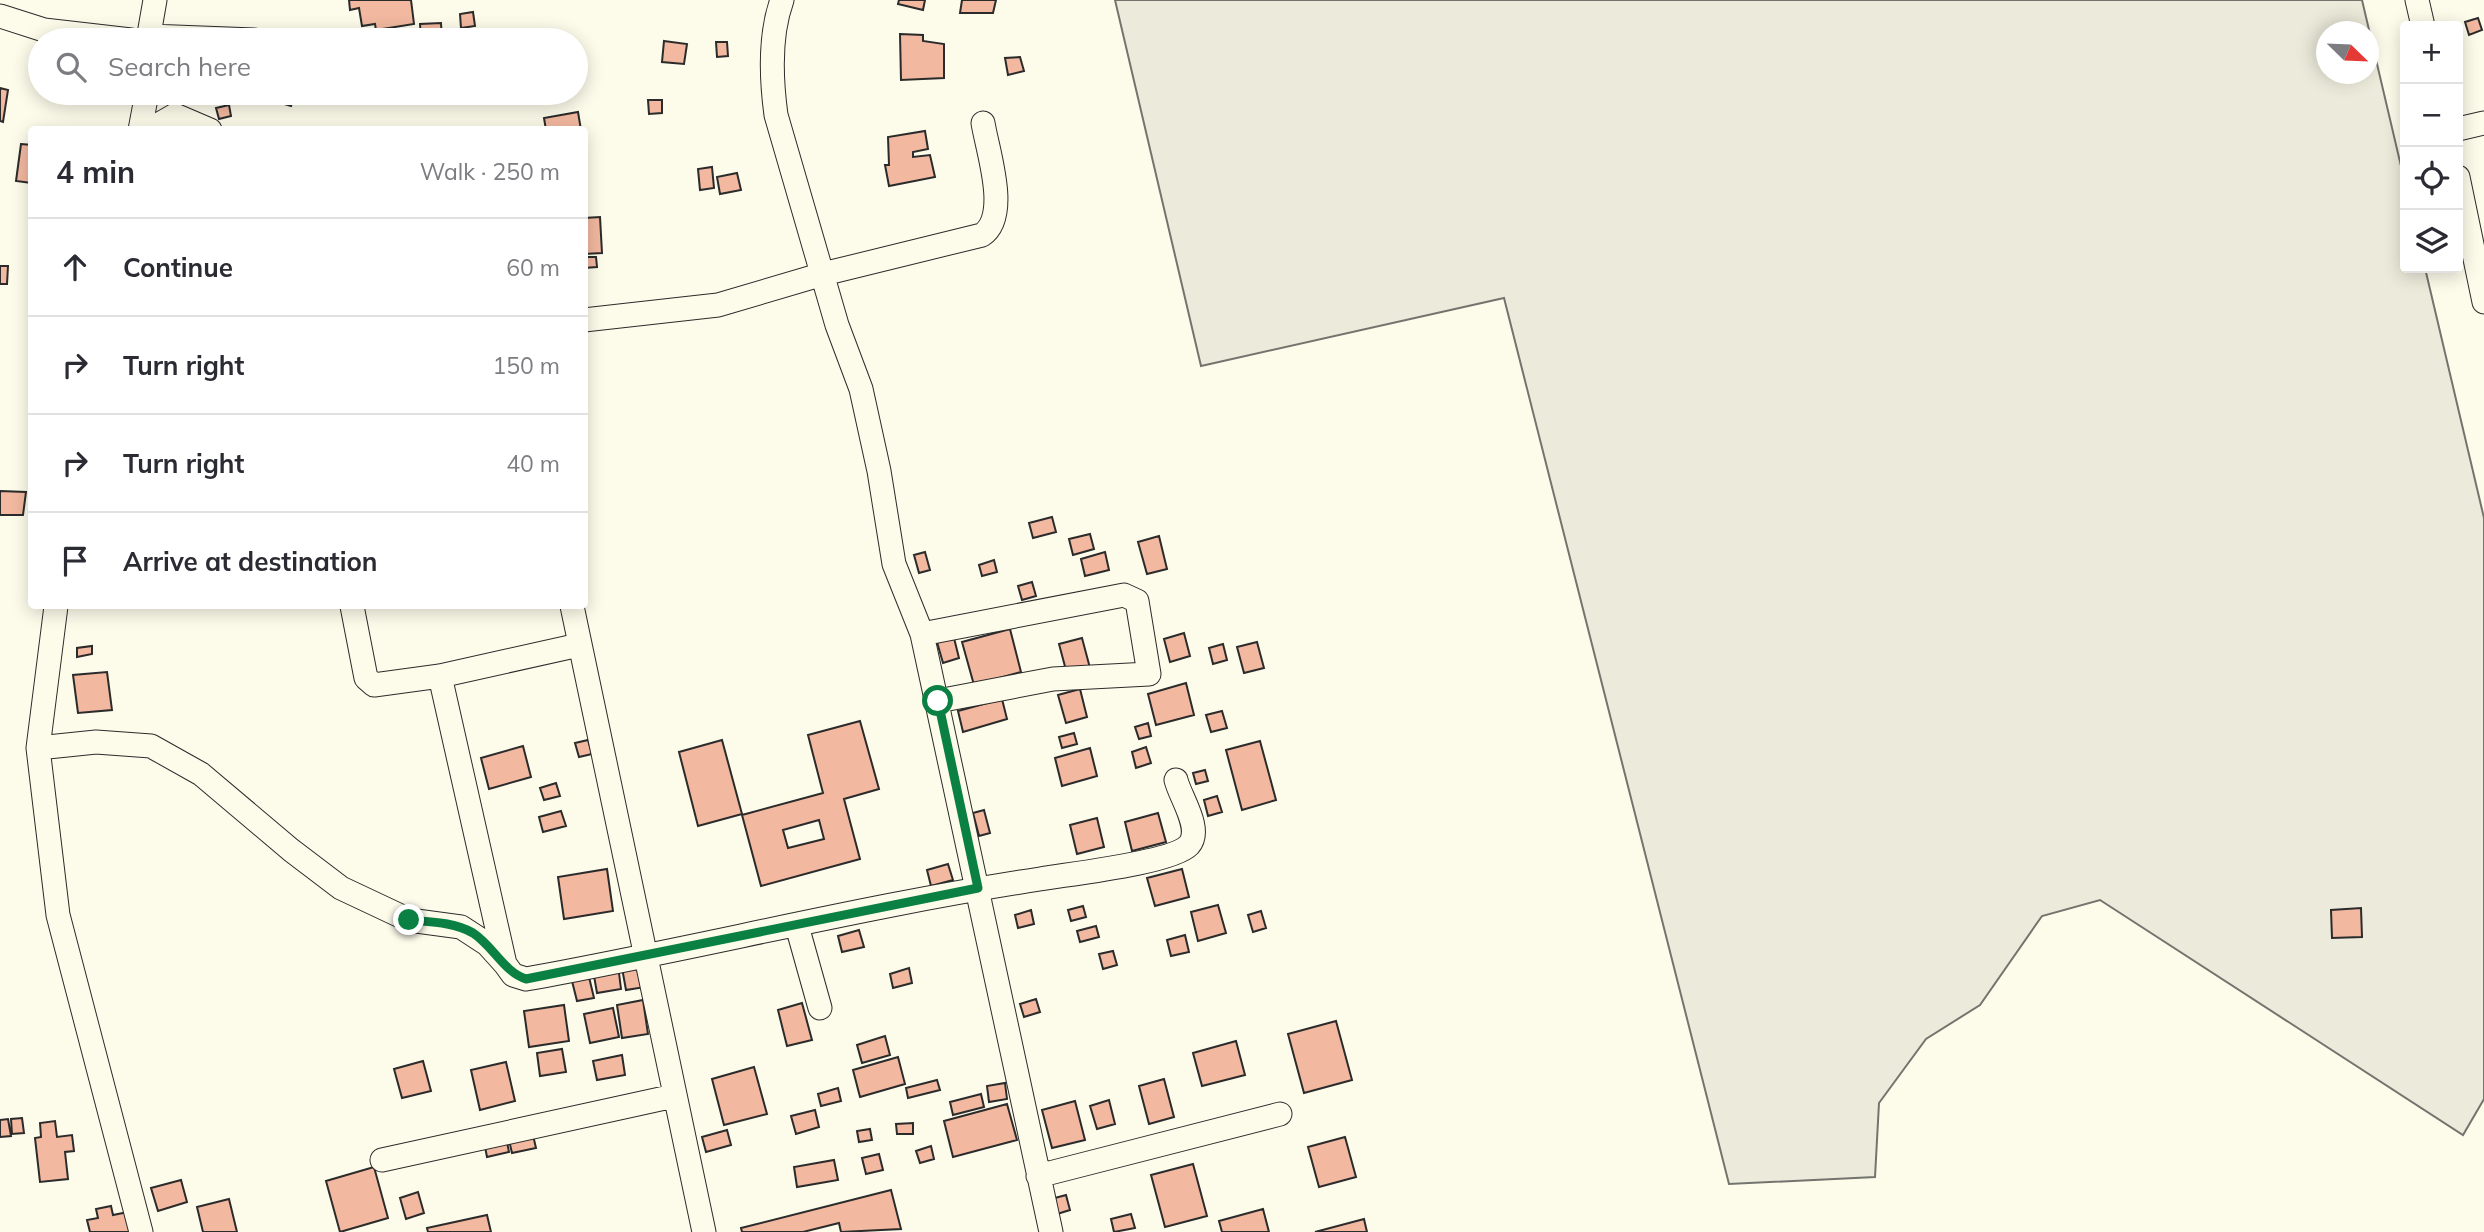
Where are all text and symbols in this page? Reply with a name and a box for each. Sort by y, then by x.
north arrow [2316,21,2379,84]
map controls [2400,21,2463,273]
button: + [2400,21,2463,84]
search box [28,28,588,105]
icon: search [52,48,90,86]
text: Search here [108,50,251,83]
button: − [2400,84,2463,147]
button: locate [2400,147,2463,210]
text: 4 min [56,153,135,191]
text: Walk · 250 m [420,157,560,186]
button: layers [2400,210,2463,273]
icon: ahead [56,248,94,286]
text: Continue [123,251,233,284]
text: 60 m [506,253,560,282]
icon: right [56,346,94,384]
text: Turn right [123,349,244,382]
text: 150 m [492,351,560,380]
icon: right [56,444,94,482]
text: Turn right [123,447,244,480]
text: 40 m [506,449,560,478]
icon: arrive [56,542,94,580]
text: Arrive at destination [123,545,378,578]
route start [922,685,953,716]
route end [393,904,424,935]

